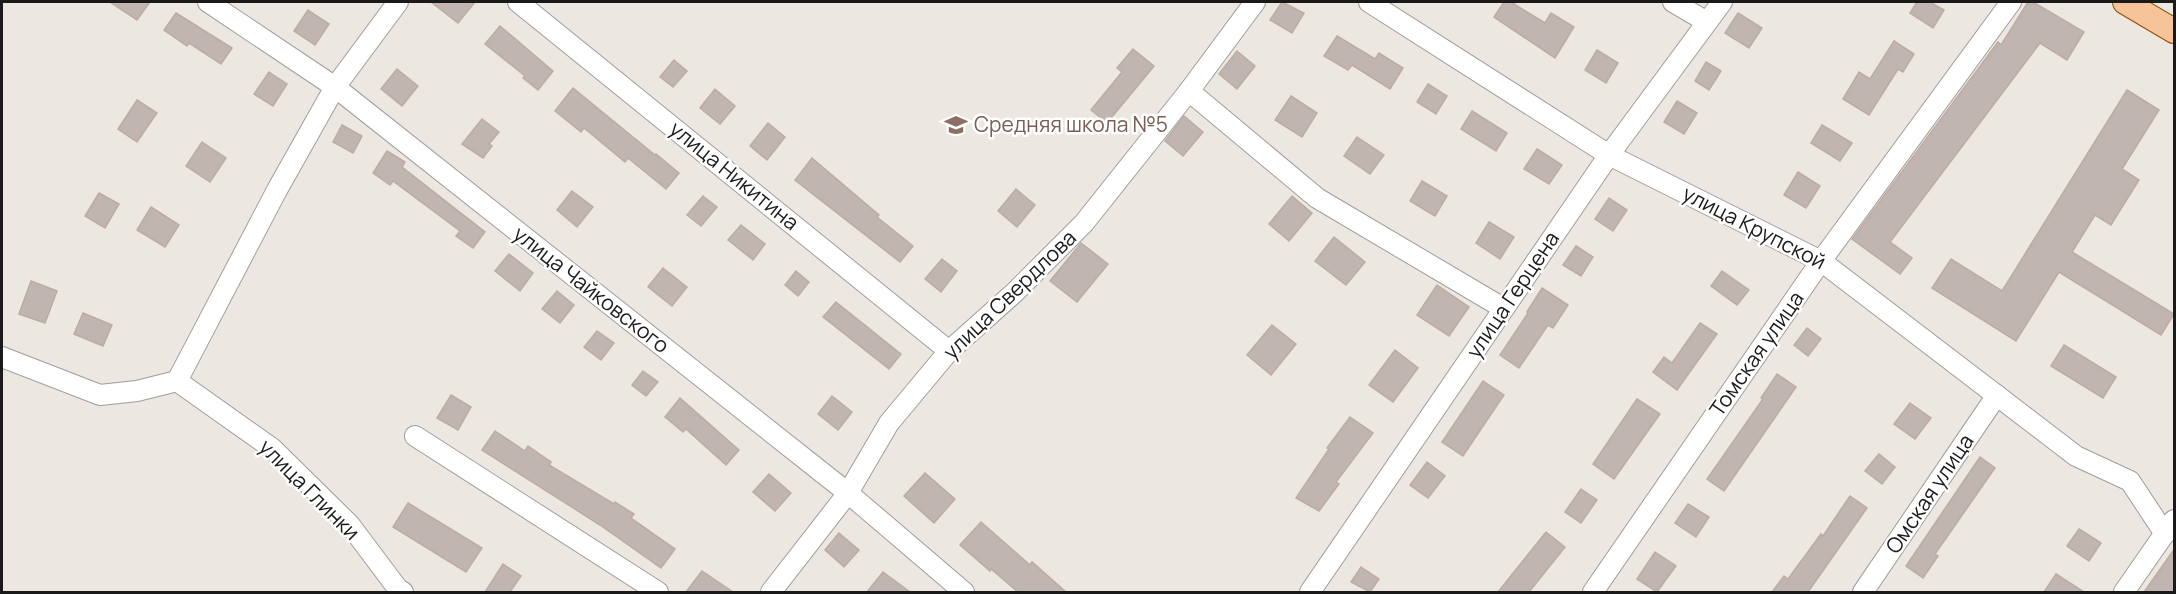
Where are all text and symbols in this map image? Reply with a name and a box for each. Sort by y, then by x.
place label: Средняя школа №5 [974,110,1168,138]
school or university icon: Средняя школа №5 [943,112,969,138]
street label: улица Никитина [664,114,805,236]
street label: улица Крупской [1678,179,1831,275]
street label: улица Чайковского [508,219,675,359]
street label: улица Свердлова [937,224,1082,365]
street label: улица Герцена [1459,226,1565,363]
street label: Томская улица [1703,285,1810,422]
street label: Омская улица [1879,428,1980,559]
street label: улица Глинки [253,433,366,546]

